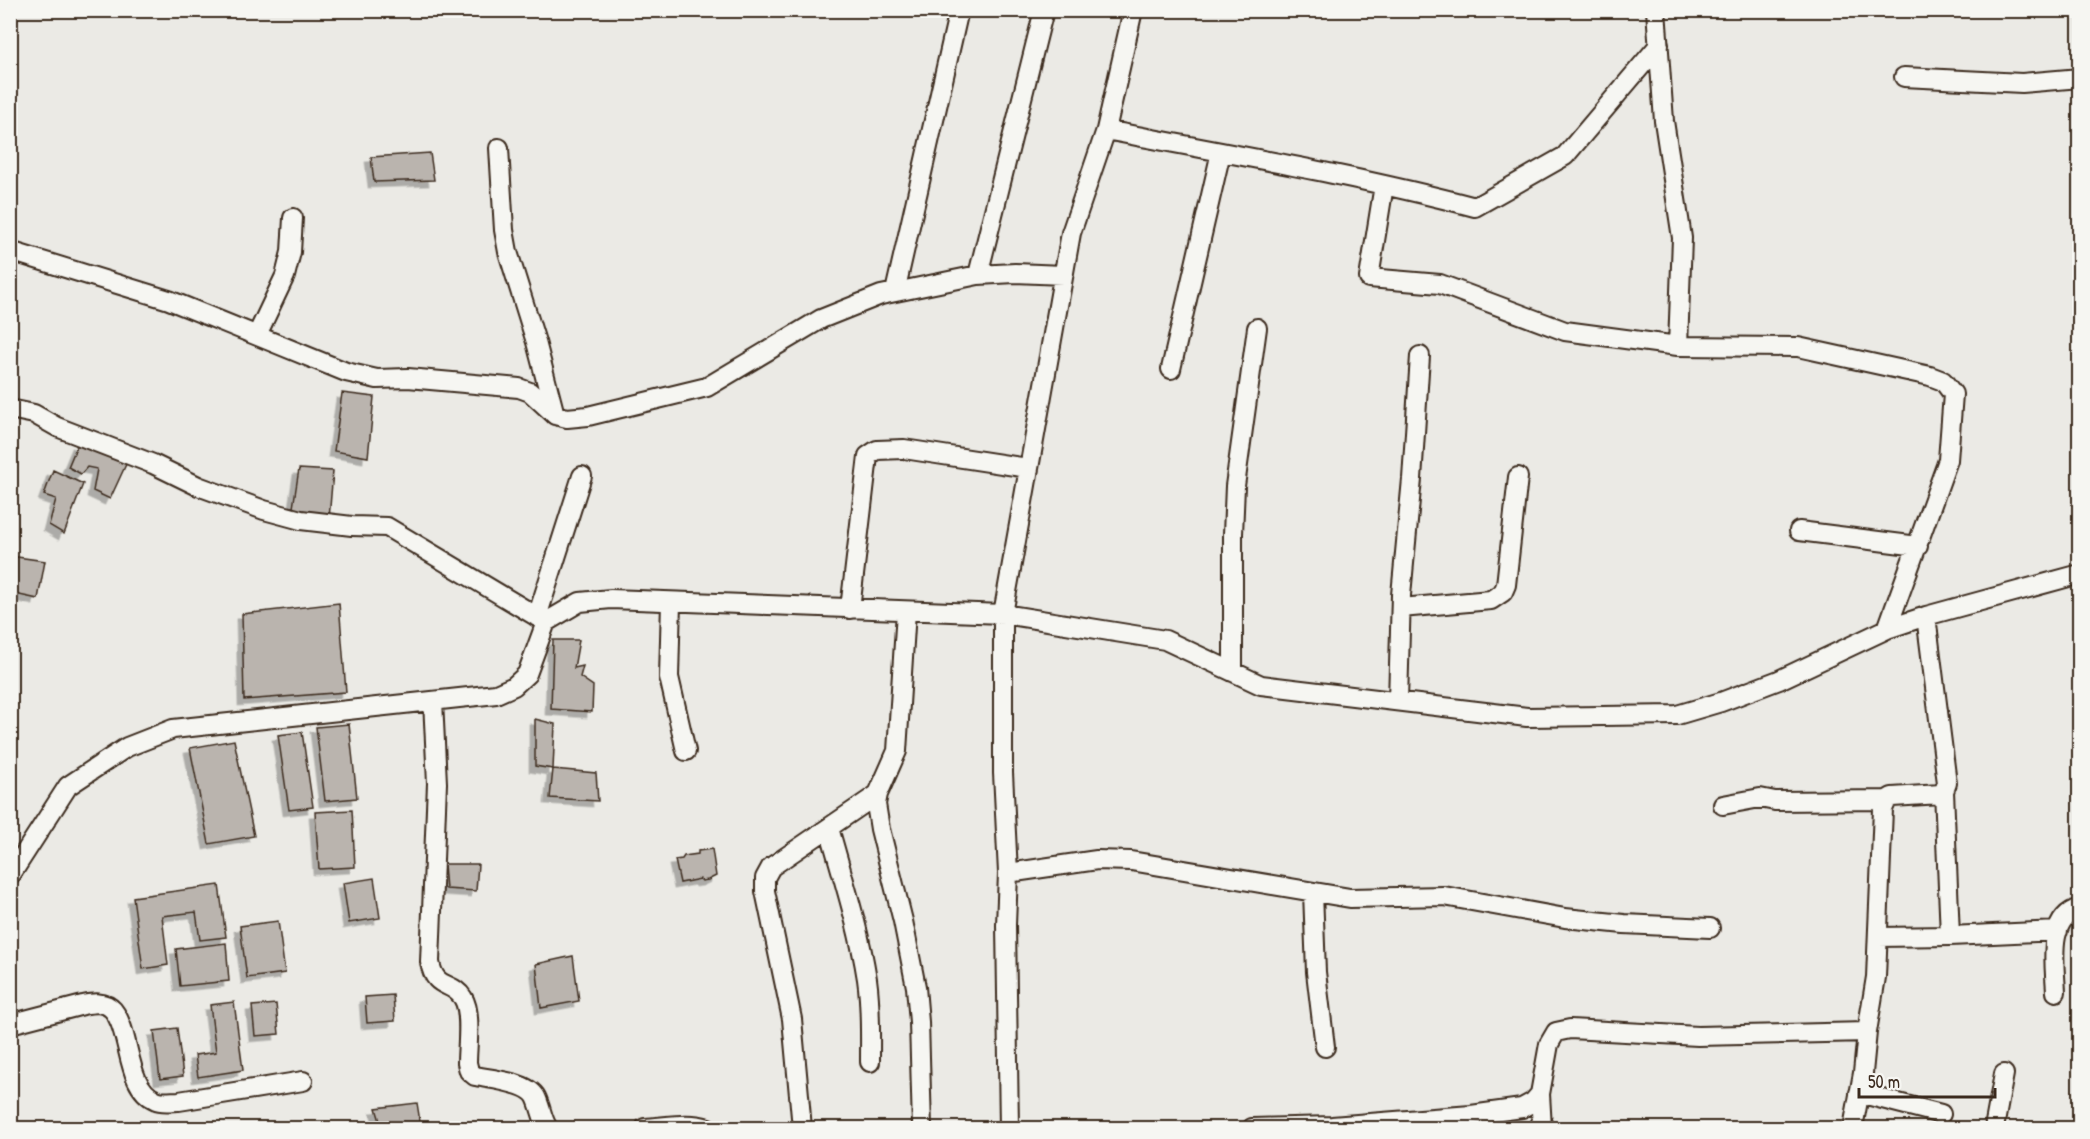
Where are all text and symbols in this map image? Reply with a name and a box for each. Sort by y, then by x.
scale bar [1859,1061,1996,1099]
text: 50 m [1868,1069,1900,1094]

